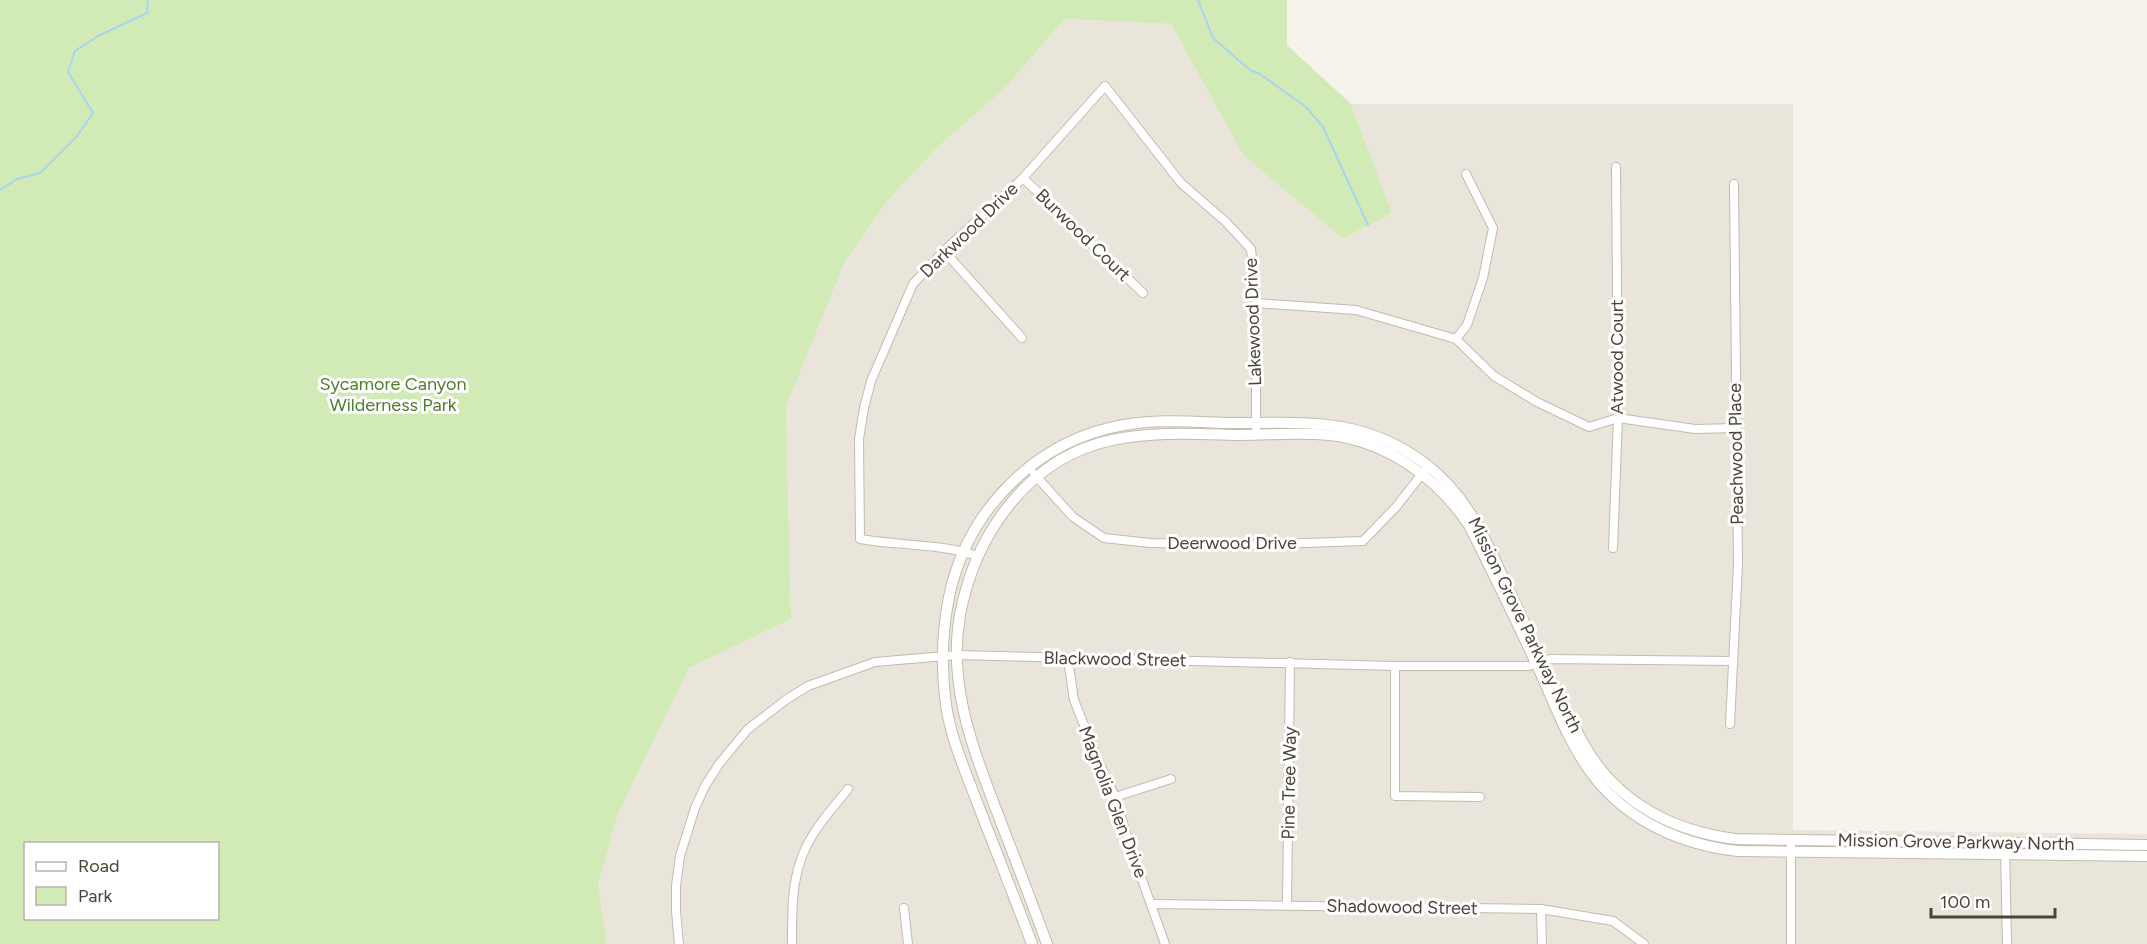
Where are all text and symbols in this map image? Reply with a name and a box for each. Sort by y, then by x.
street label: Darkwood Drive [915,178,1023,282]
street label: Burwood Court [1031,184,1135,286]
street label: Lakewood Drive [1240,257,1266,386]
street label: Atwood Court [1606,299,1628,415]
park label: Sycamore Canyon Wilderness Park [319,373,467,416]
street label: Peachwood Place [1724,383,1748,525]
street label: Mission Grove Parkway North [1463,514,1587,736]
street label: Deerwood Drive [1167,532,1297,554]
street label: Blackwood Street [1043,647,1187,671]
street label: Magnolia Glen Drive [1074,723,1152,881]
street label: Pine Tree Way [1277,726,1301,840]
street label: Mission Grove Parkway North [1837,829,2075,855]
legend [24,842,219,920]
text: Road [78,855,119,877]
scale bar [1931,881,2056,919]
text: Park [78,885,113,907]
text: 100 m [1940,891,1990,913]
street label: Shadowood Street [1326,895,1478,919]

